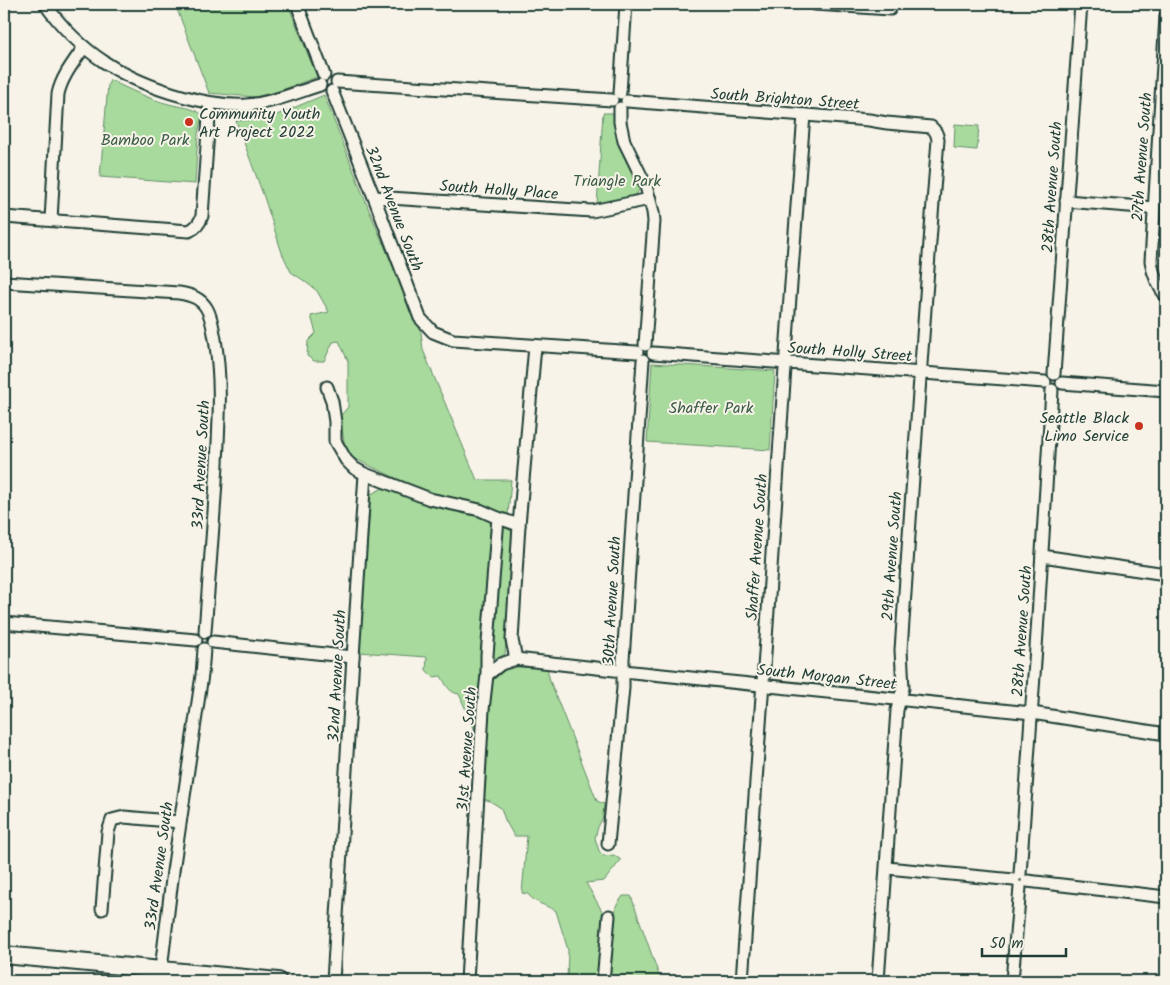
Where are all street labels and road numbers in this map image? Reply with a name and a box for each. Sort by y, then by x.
street label: South Brighton Street [710,82,861,117]
street label: 27th Avenue South [1126,92,1159,223]
street label: 28th Avenue South [1035,120,1070,254]
street label: 32nd Avenue South [358,142,429,275]
street label: South Holly Place [439,174,559,207]
street label: South Holly Street [787,336,914,369]
street label: 33rd Avenue South [186,400,217,530]
street label: Shaffer Avenue South [740,473,775,621]
street label: 29th Avenue South [875,490,910,622]
street label: 30th Avenue South [597,535,628,667]
street label: 28th Avenue South [1005,564,1040,698]
street label: 32nd Avenue South [322,609,353,743]
street label: South Morgan Street [756,658,899,697]
street label: 31st Avenue South [451,686,484,812]
street label: 33rd Avenue South [138,800,181,932]

